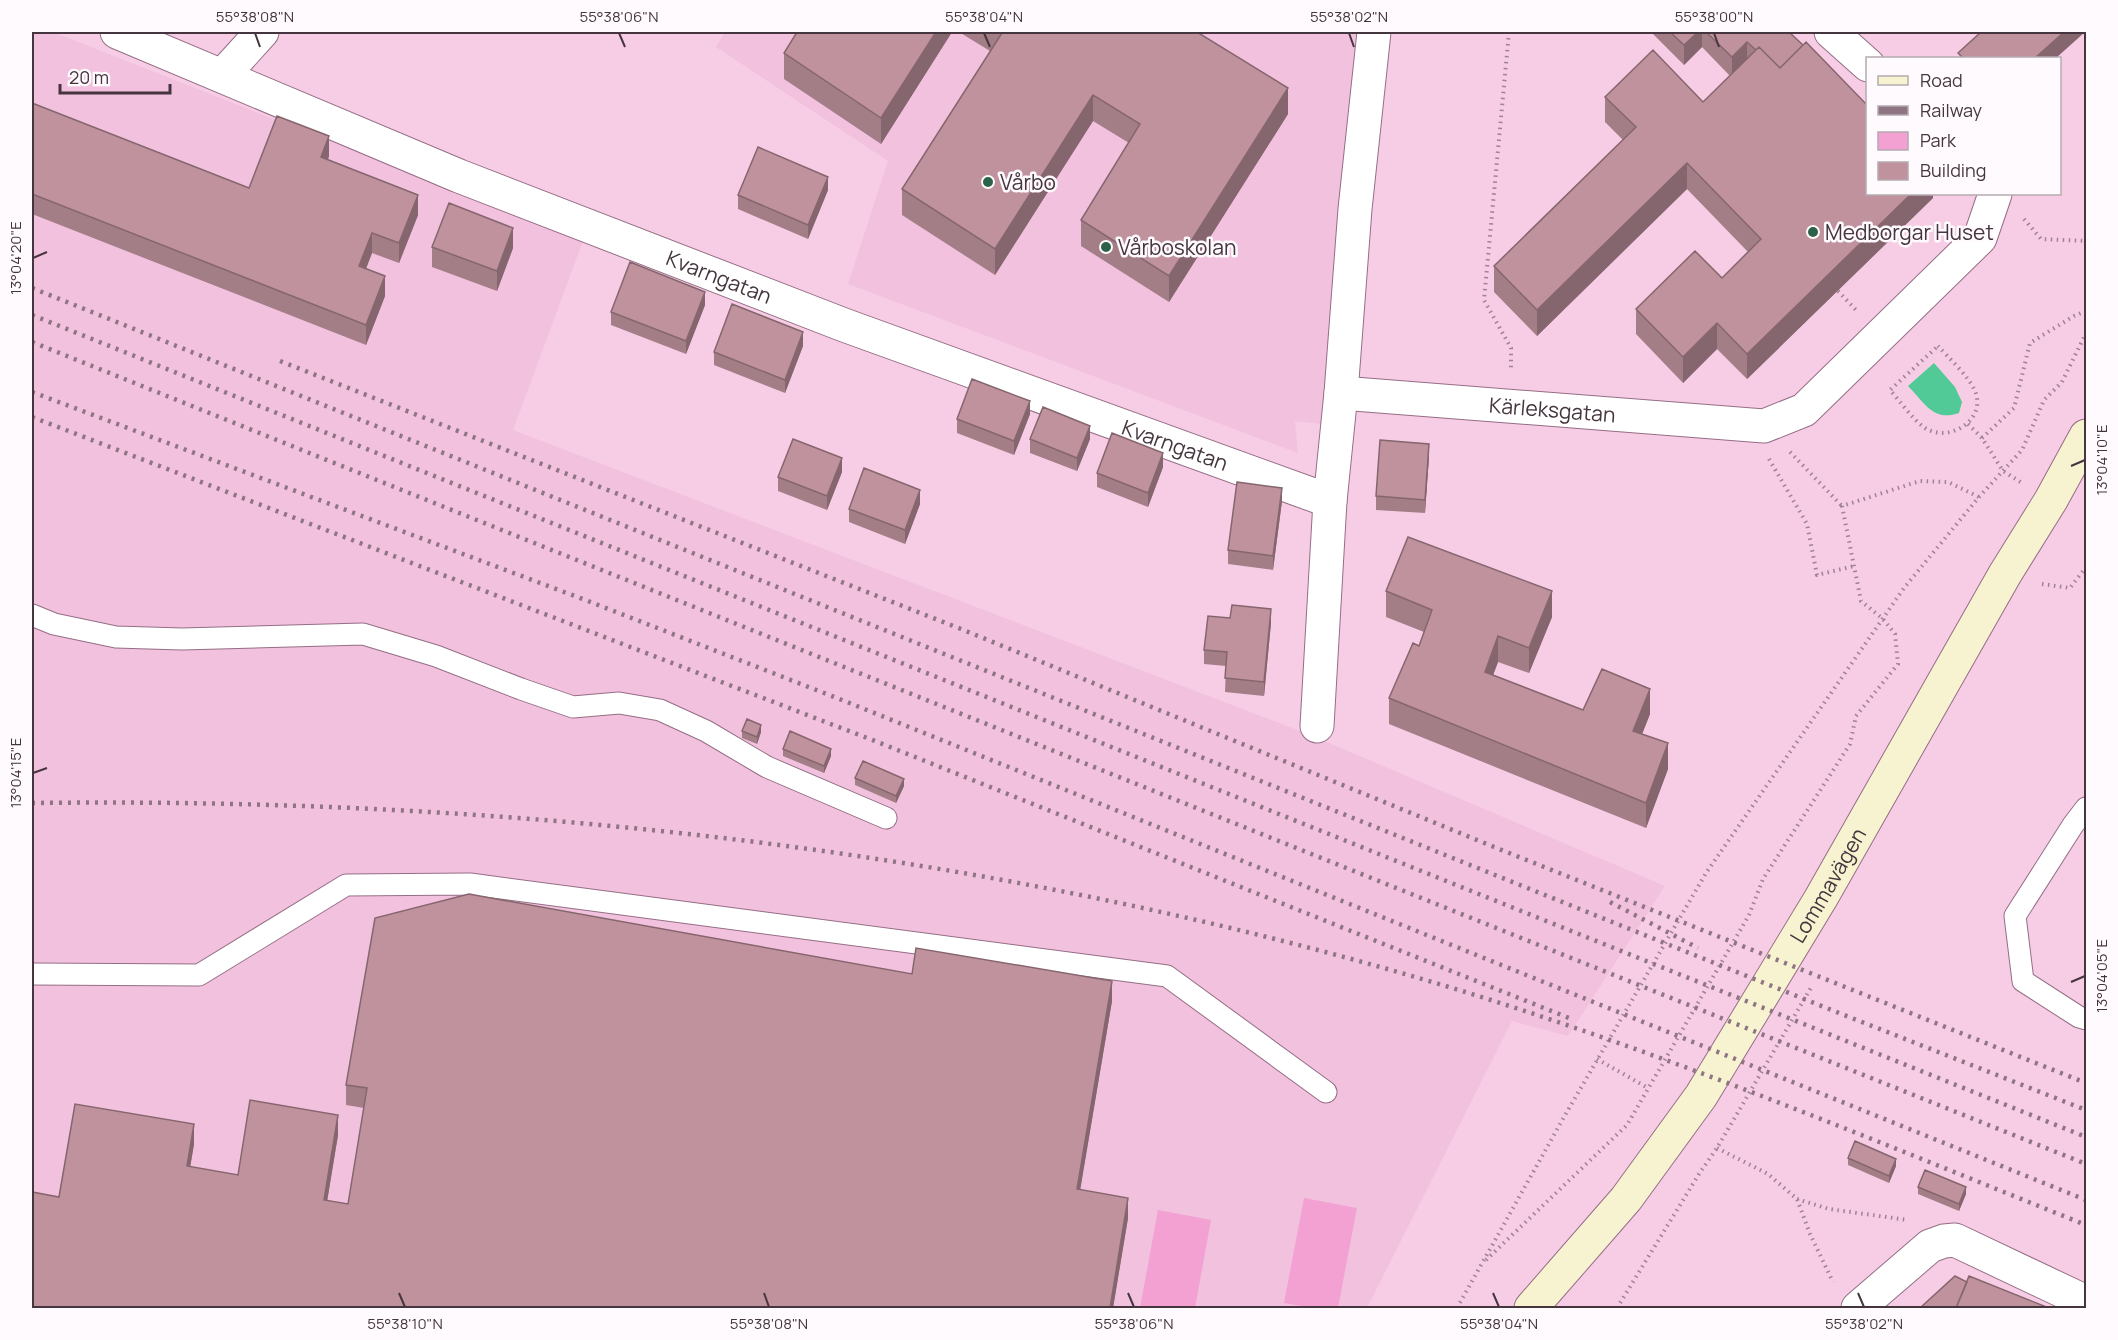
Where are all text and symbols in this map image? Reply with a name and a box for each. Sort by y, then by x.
text: 55°38'08"N [216,6,294,27]
text: 55°38'06"N [580,6,658,27]
text: 55°38'04"N [945,6,1023,27]
text: 55°38'02"N [1310,6,1388,27]
text: 55°38'00"N [1675,6,1753,27]
scale bar [60,57,170,95]
legend [1866,57,2061,195]
text: 20 m [69,65,109,89]
text: Road [1920,68,1963,92]
text: Railway [1920,98,1982,122]
text: Park [1920,128,1957,152]
text: Building [1920,158,1986,182]
place label: Vårbo [1000,168,1056,196]
marker: Vårbo [981,175,995,189]
place label: Medborgar Huset [1825,218,1994,246]
text: 13°04'20"E [5,221,26,295]
marker: Medborgar Huset [1806,225,1820,239]
place label: Vårboskolan [1118,233,1236,261]
marker: Vårboskolan [1099,240,1113,254]
street label: Kvarngatan [662,244,776,310]
street label: Kärleksgatan [1488,391,1617,428]
street label: Kvarngatan [1118,413,1232,477]
text: 13°04'10"E [2091,424,2112,496]
text: 13°04'15"E [5,738,26,808]
street label: Lommavägen [1783,823,1872,948]
text: 13°04'05"E [2091,939,2112,1013]
text: 55°38'10"N [367,1313,443,1334]
text: 55°38'08"N [730,1313,808,1334]
text: 55°38'06"N [1095,1313,1173,1334]
text: 55°38'04"N [1460,1313,1538,1334]
text: 55°38'02"N [1825,1313,1903,1334]

